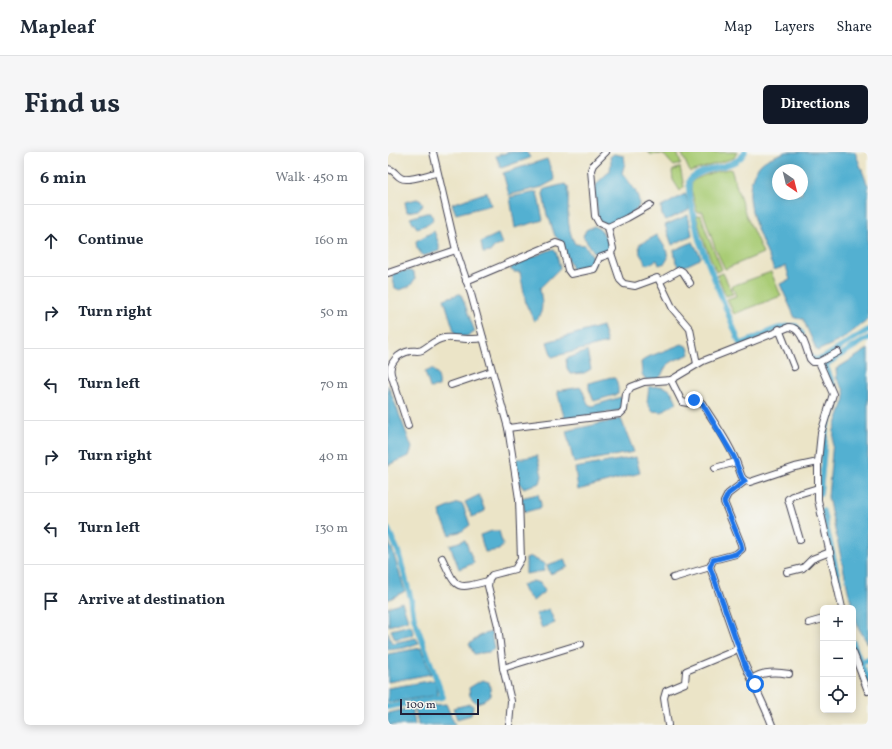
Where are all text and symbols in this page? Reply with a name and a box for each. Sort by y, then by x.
text: Mapleaf [20,15,95,41]
text: Map [724,18,752,37]
text: Layers [774,18,814,37]
text: Share [836,18,872,37]
text: Find us [24,85,120,124]
button: Directions [763,85,868,124]
north arrow [772,164,808,200]
text: 6 min [40,167,86,190]
text: Walk · 450 m [275,169,348,187]
icon: ahead [40,230,62,252]
text: Continue [78,230,143,251]
text: 160 m [314,232,348,250]
icon: right [40,302,62,324]
text: Turn right [78,302,152,323]
text: 50 m [320,304,348,322]
icon: left [40,374,62,396]
text: Turn left [78,374,140,395]
text: 70 m [320,376,348,394]
route end [685,391,703,409]
icon: right [40,446,62,468]
text: Turn right [78,446,152,467]
text: 40 m [319,448,348,466]
icon: left [40,518,62,540]
text: Turn left [78,518,140,539]
text: 130 m [315,520,348,538]
icon: arrive [40,590,62,612]
text: Arrive at destination [78,590,225,611]
map controls [820,605,856,713]
button: + [820,605,856,641]
button: − [820,641,856,677]
route start [746,675,764,693]
button: locate [820,677,856,713]
scale bar [400,697,479,716]
text: 100 m [406,698,436,713]

